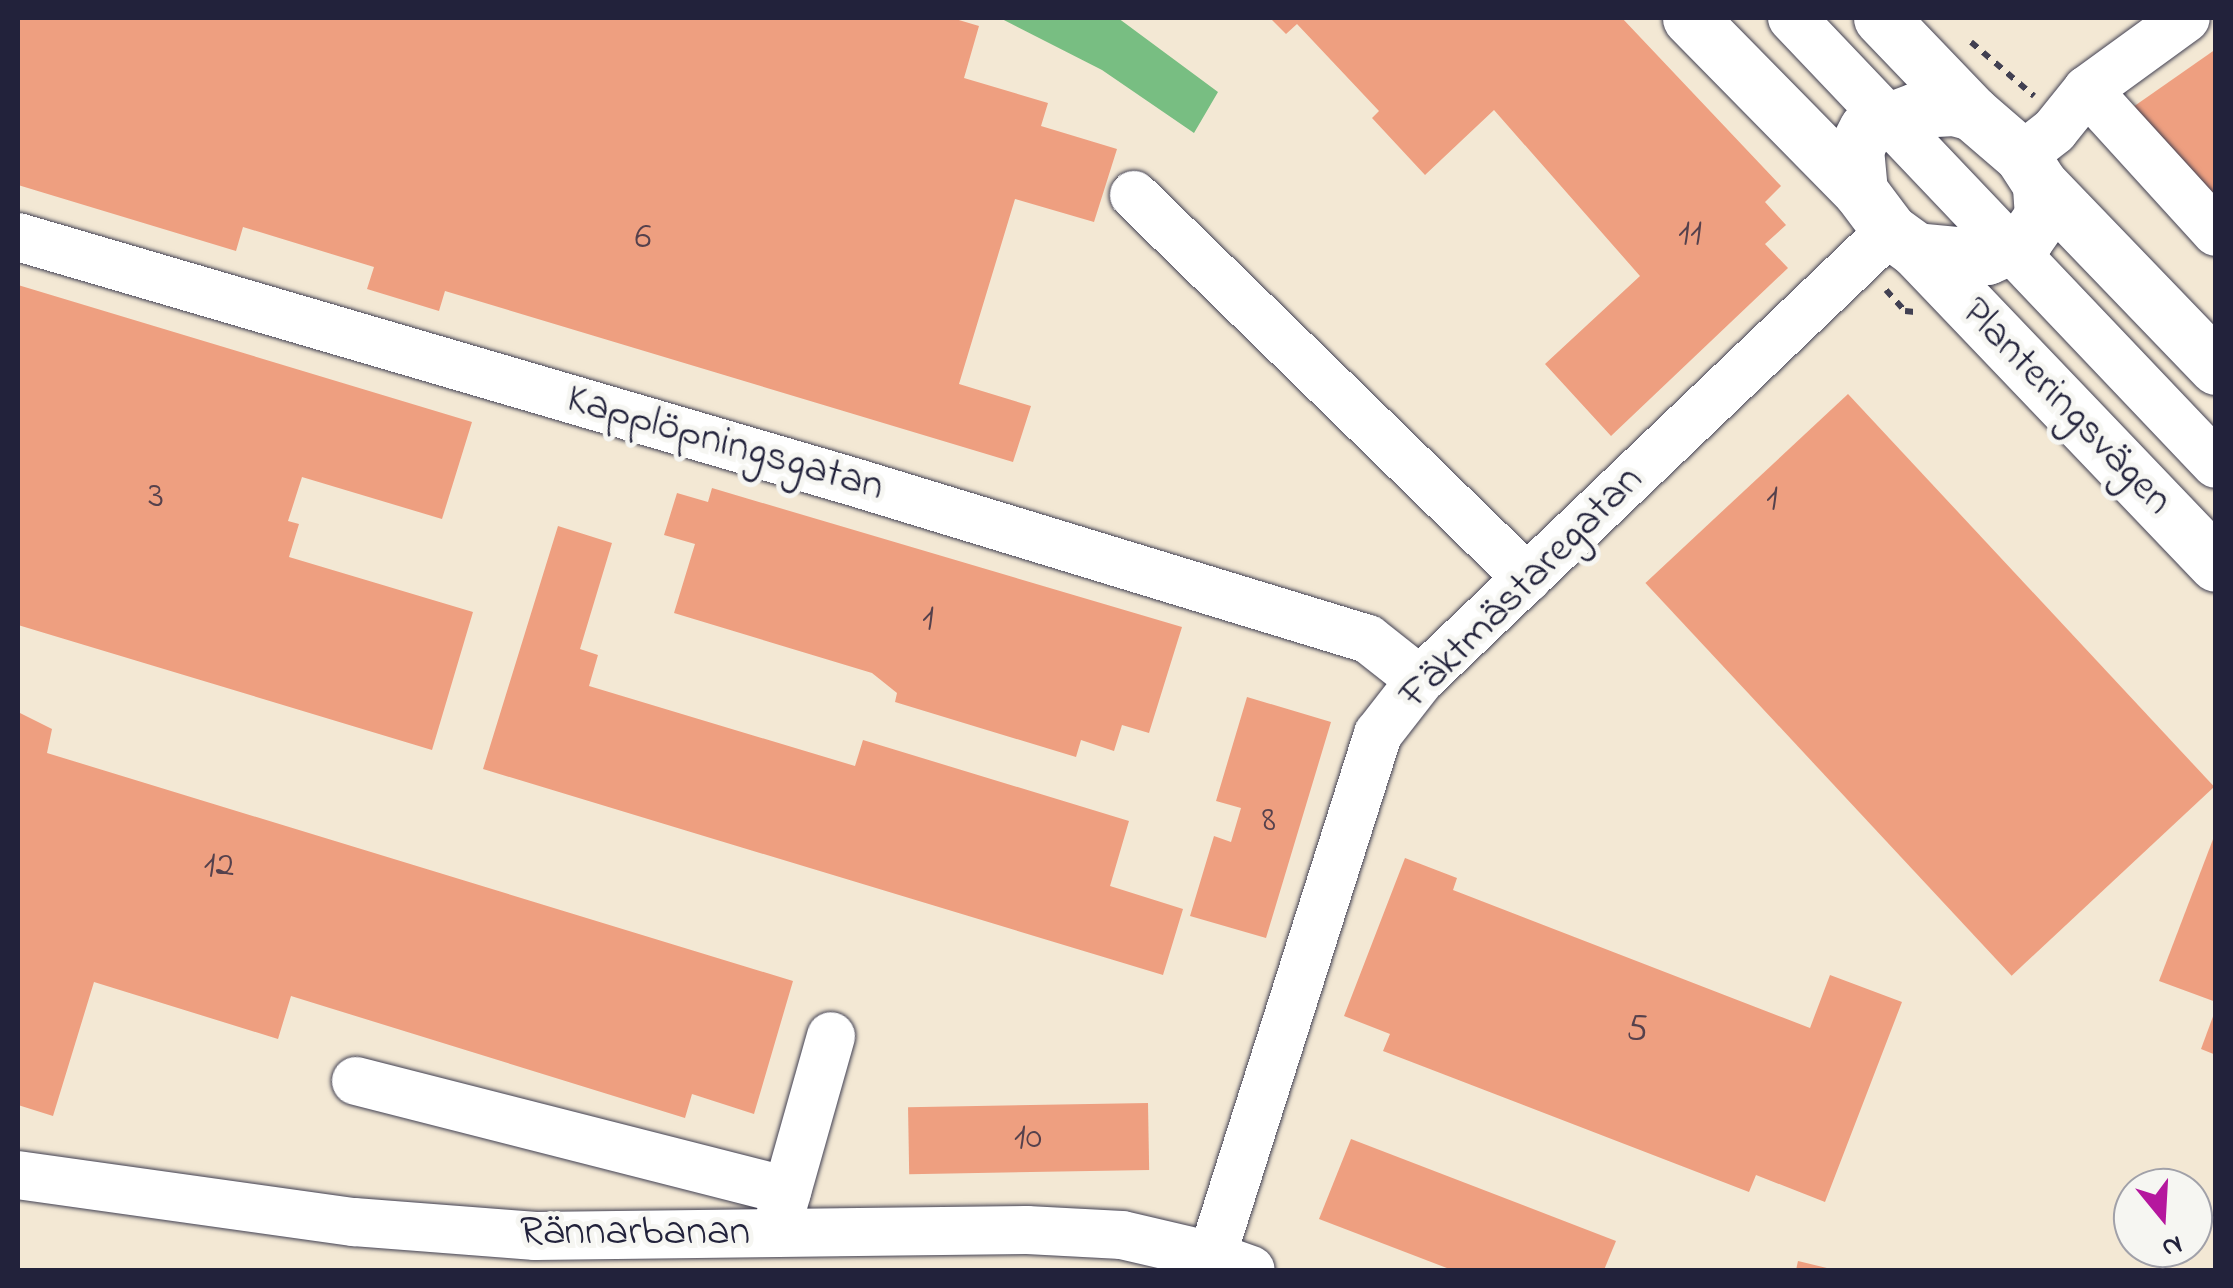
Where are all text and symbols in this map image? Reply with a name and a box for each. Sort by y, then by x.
house number: 11 [1678,212,1702,258]
house number: 6 [635,216,651,262]
street label: Planteringsvägen [1950,288,2182,526]
street label: Kapplöpningsgatan [561,375,889,513]
street label: Fäktmästaregatan [1390,456,1654,720]
house number: 3 [148,475,164,521]
house number: 1 [1766,477,1778,523]
house number: 1 [922,597,934,643]
house number: 8 [1262,799,1276,845]
house number: 12 [204,844,234,890]
house number: 5 [1626,1008,1648,1054]
house number: 10 [1014,1116,1042,1162]
north arrow [2113,1168,2213,1268]
street label: Rännarbanan [520,1208,750,1258]
text: N [2156,1223,2187,1268]

